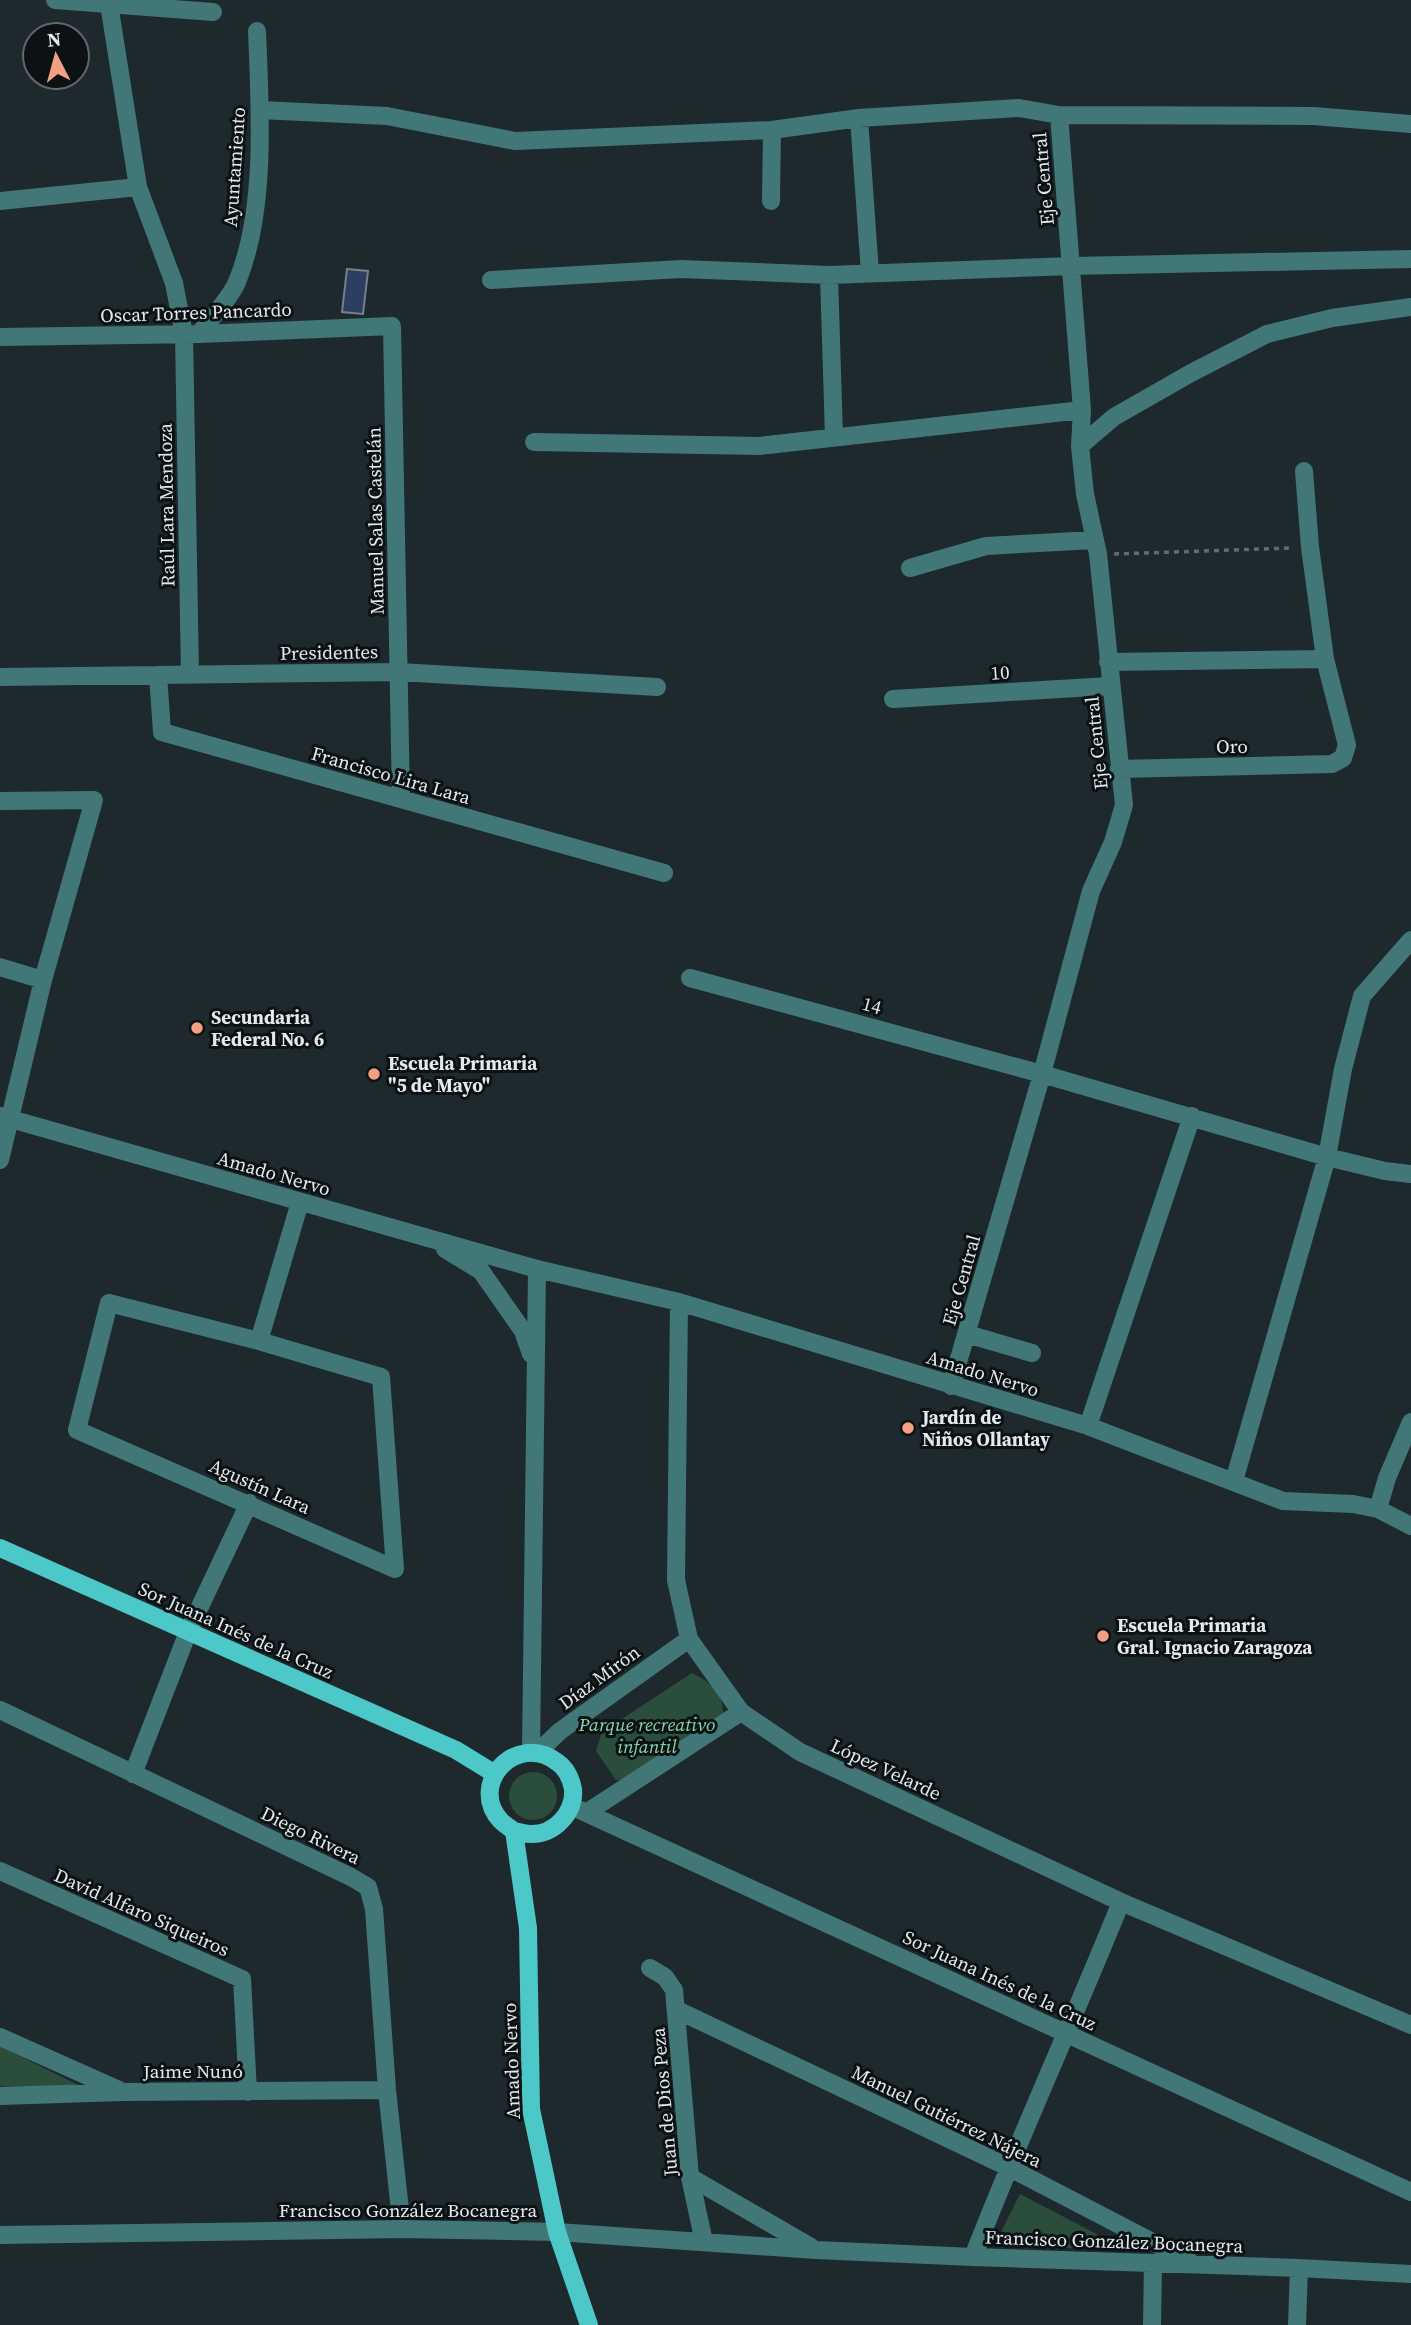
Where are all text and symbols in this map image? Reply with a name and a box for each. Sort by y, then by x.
north arrow [21,21,91,91]
text: N [46,25,63,53]
street label: Ayuntamiento [217,106,251,228]
street label: Eje Central [1026,131,1060,227]
street label: Oscar Torres Pancardo [100,296,292,328]
street label: Raúl Lara Mendoza [152,423,180,587]
street label: Manuel Salas Castelán [360,427,390,615]
street label: Presidentes [280,638,378,666]
street label: 10 [990,658,1010,686]
street label: Eje Central [1078,695,1114,791]
street label: Oro [1216,733,1248,759]
street label: Francisco Lira Lara [309,740,474,810]
street label: 14 [859,990,885,1020]
place label: Secundaria Federal No. 6 [211,1004,324,1052]
marker: Secundaria Federal No. 6 [189,1020,205,1036]
place label: Escuela Primaria "5 de Mayo" [388,1050,538,1098]
marker: Escuela Primaria "5 de Mayo" [366,1066,382,1082]
street label: Amado Nervo [214,1144,334,1202]
street label: Eje Central [936,1231,986,1328]
street label: Amado Nervo [924,1344,1042,1402]
place label: Jardín de Niños Ollantay [921,1404,1051,1452]
marker: Jardín de Niños Ollantay [900,1420,916,1436]
street label: Agustín Lara [205,1452,315,1520]
street label: Sor Juana Inés de la Cruz [135,1575,338,1685]
place label: Escuela Primaria Gral. Ignacio Zaragoza [1117,1612,1313,1660]
marker: Escuela Primaria Gral. Ignacio Zaragoza [1095,1628,1111,1644]
street label: Díaz Mirón [553,1639,645,1715]
park label: Parque recreativo infantil [578,1711,715,1759]
street label: López Velarde [827,1732,945,1806]
street label: Diego Rivera [257,1800,365,1870]
street label: David Alfaro Siqueiros [50,1862,234,1962]
street label: Sor Juana Inés de la Cruz [899,1924,1101,2036]
street label: Amado Nervo [496,2002,526,2120]
street label: Juan de Dios Peza [645,2026,684,2178]
street label: Jaime Nunó [142,2058,243,2084]
street label: Manuel Gutiérrez Nájera [848,2059,1047,2173]
street label: Francisco González Bocanegra [279,2197,537,2223]
street label: Francisco González Bocanegra [984,2224,1244,2259]

